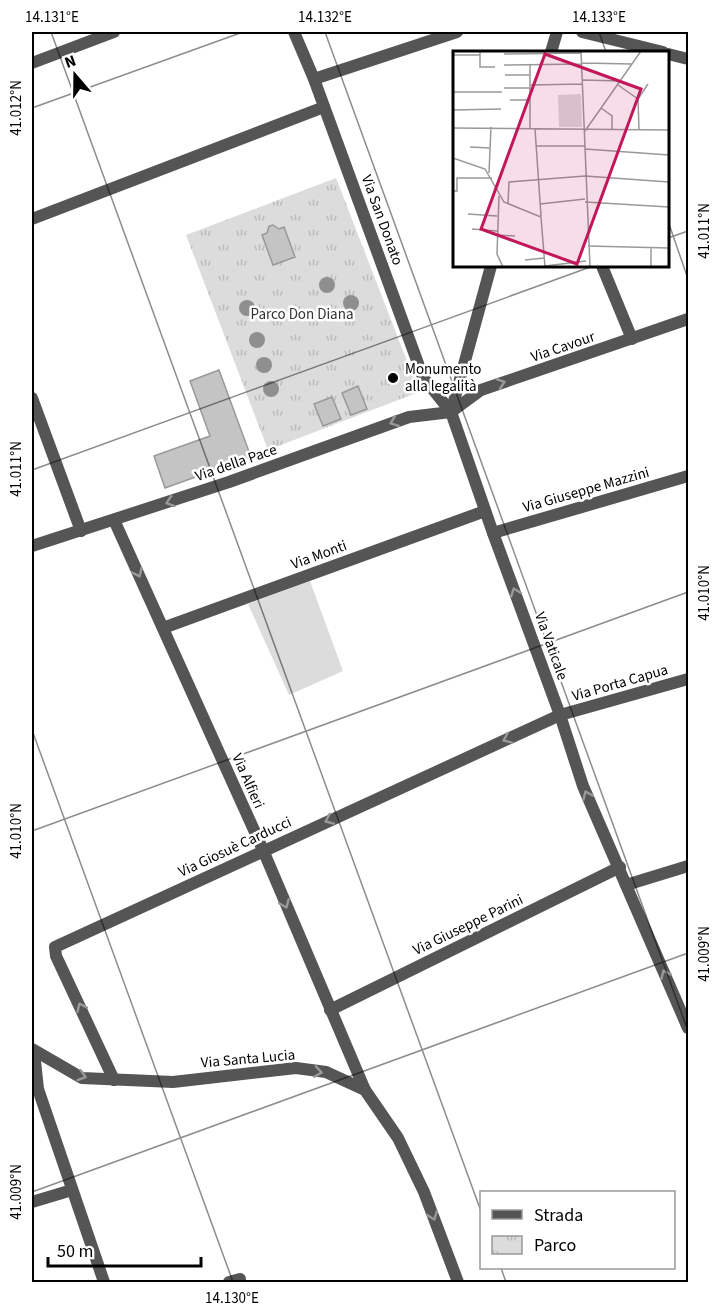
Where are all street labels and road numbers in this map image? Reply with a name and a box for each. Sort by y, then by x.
street label: Via San Donato [356,172,408,268]
street label: Via Cavour [528,326,599,368]
street label: Via della Pace [192,439,280,487]
street label: Via Giuseppe Mazzini [520,462,652,518]
street label: Via Monti [288,535,350,575]
street label: Via Vaticale [529,609,573,683]
street label: Via Porta Capua [570,659,670,707]
street label: Via Alfieri [227,750,269,812]
street label: Via Giosuè Carducci [175,812,295,882]
street label: Via Giuseppe Parini [409,889,527,961]
street label: Via Santa Lucia [200,1044,296,1074]

